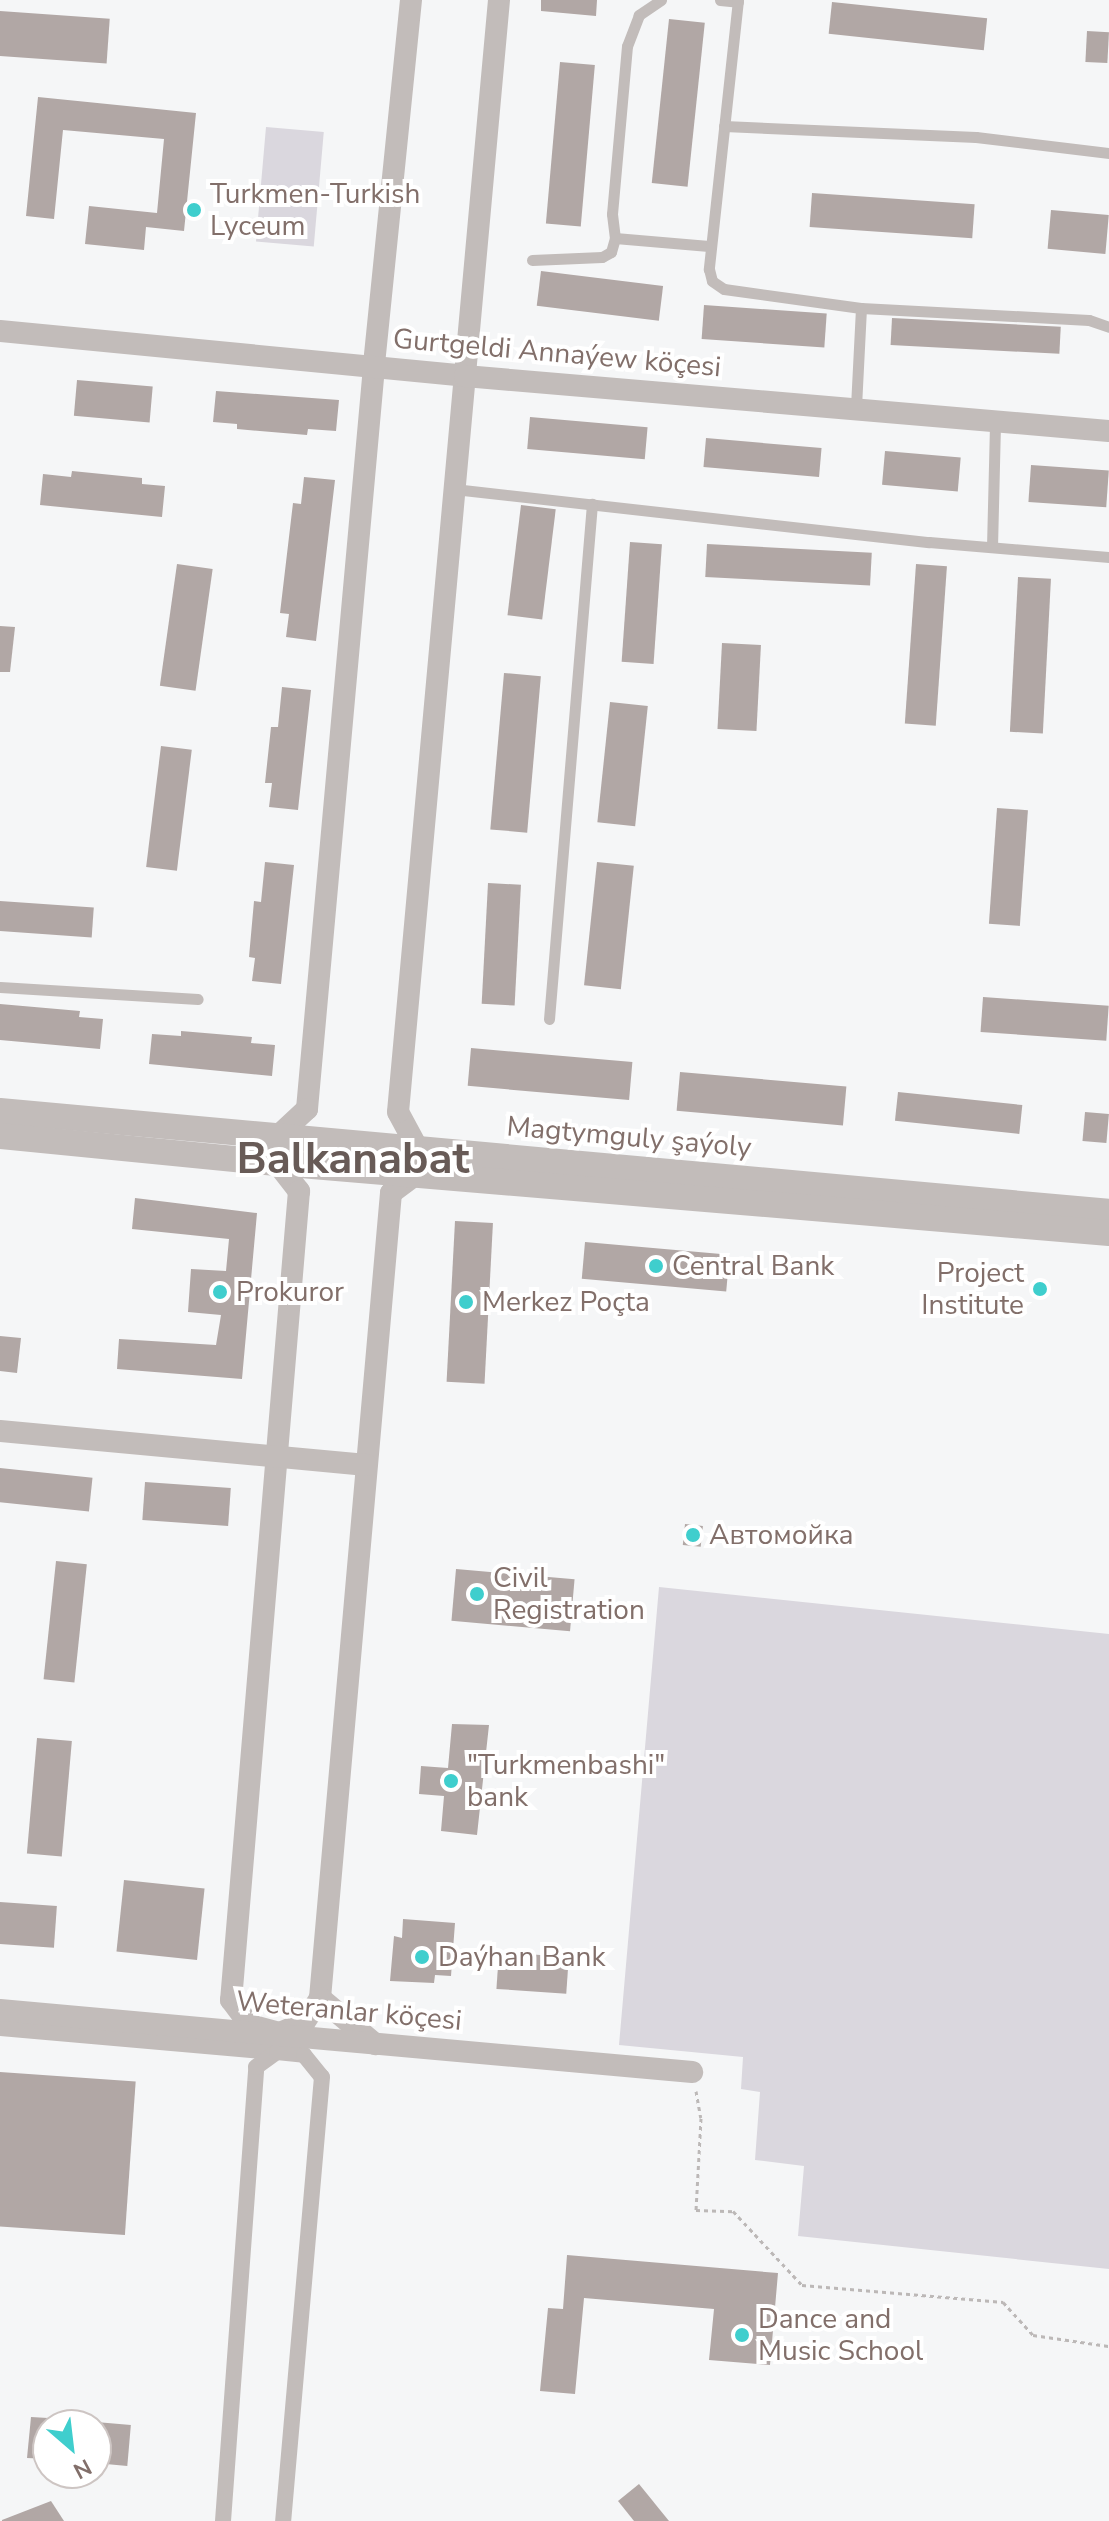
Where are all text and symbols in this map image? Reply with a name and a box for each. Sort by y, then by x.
place label: Turkmen-Turkish Lyceum [210,177,420,243]
marker: Turkmen-Turkish Lyceum [185,201,203,219]
street label: Gurtgeldi Annaýew köçesi [392,322,722,384]
street label: Magtymguly şaýoly [505,1110,753,1164]
district label: Balkanabat [237,1133,469,1185]
place label: Central Bank [672,1249,834,1283]
place label: Project Institute [921,1256,1024,1322]
marker: Central Bank [647,1257,665,1275]
place label: Prokuror [236,1275,344,1309]
marker: Project Institute [1031,1280,1049,1298]
marker: Prokuror [211,1283,229,1301]
place label: Merkez Poçta [482,1285,650,1319]
marker: Merkez Poçta [457,1293,475,1311]
place label: Автомойка [709,1518,854,1552]
marker: Автомойка [684,1526,702,1544]
place label: Civil Registration [493,1561,645,1627]
marker: Civil Registration [468,1585,486,1603]
place label: "Turkmenbashi" bank [467,1748,665,1814]
marker: "Turkmenbashi" bank [442,1772,460,1790]
place label: Daýhan Bank [438,1940,605,1974]
marker: Daýhan Bank [413,1948,431,1966]
street label: Weteranlar köçesi [235,1984,463,2038]
place label: Dance and Music School [758,2302,923,2368]
marker: Dance and Music School [733,2326,751,2344]
north arrow [32,2409,112,2489]
text: N [68,2451,97,2486]

